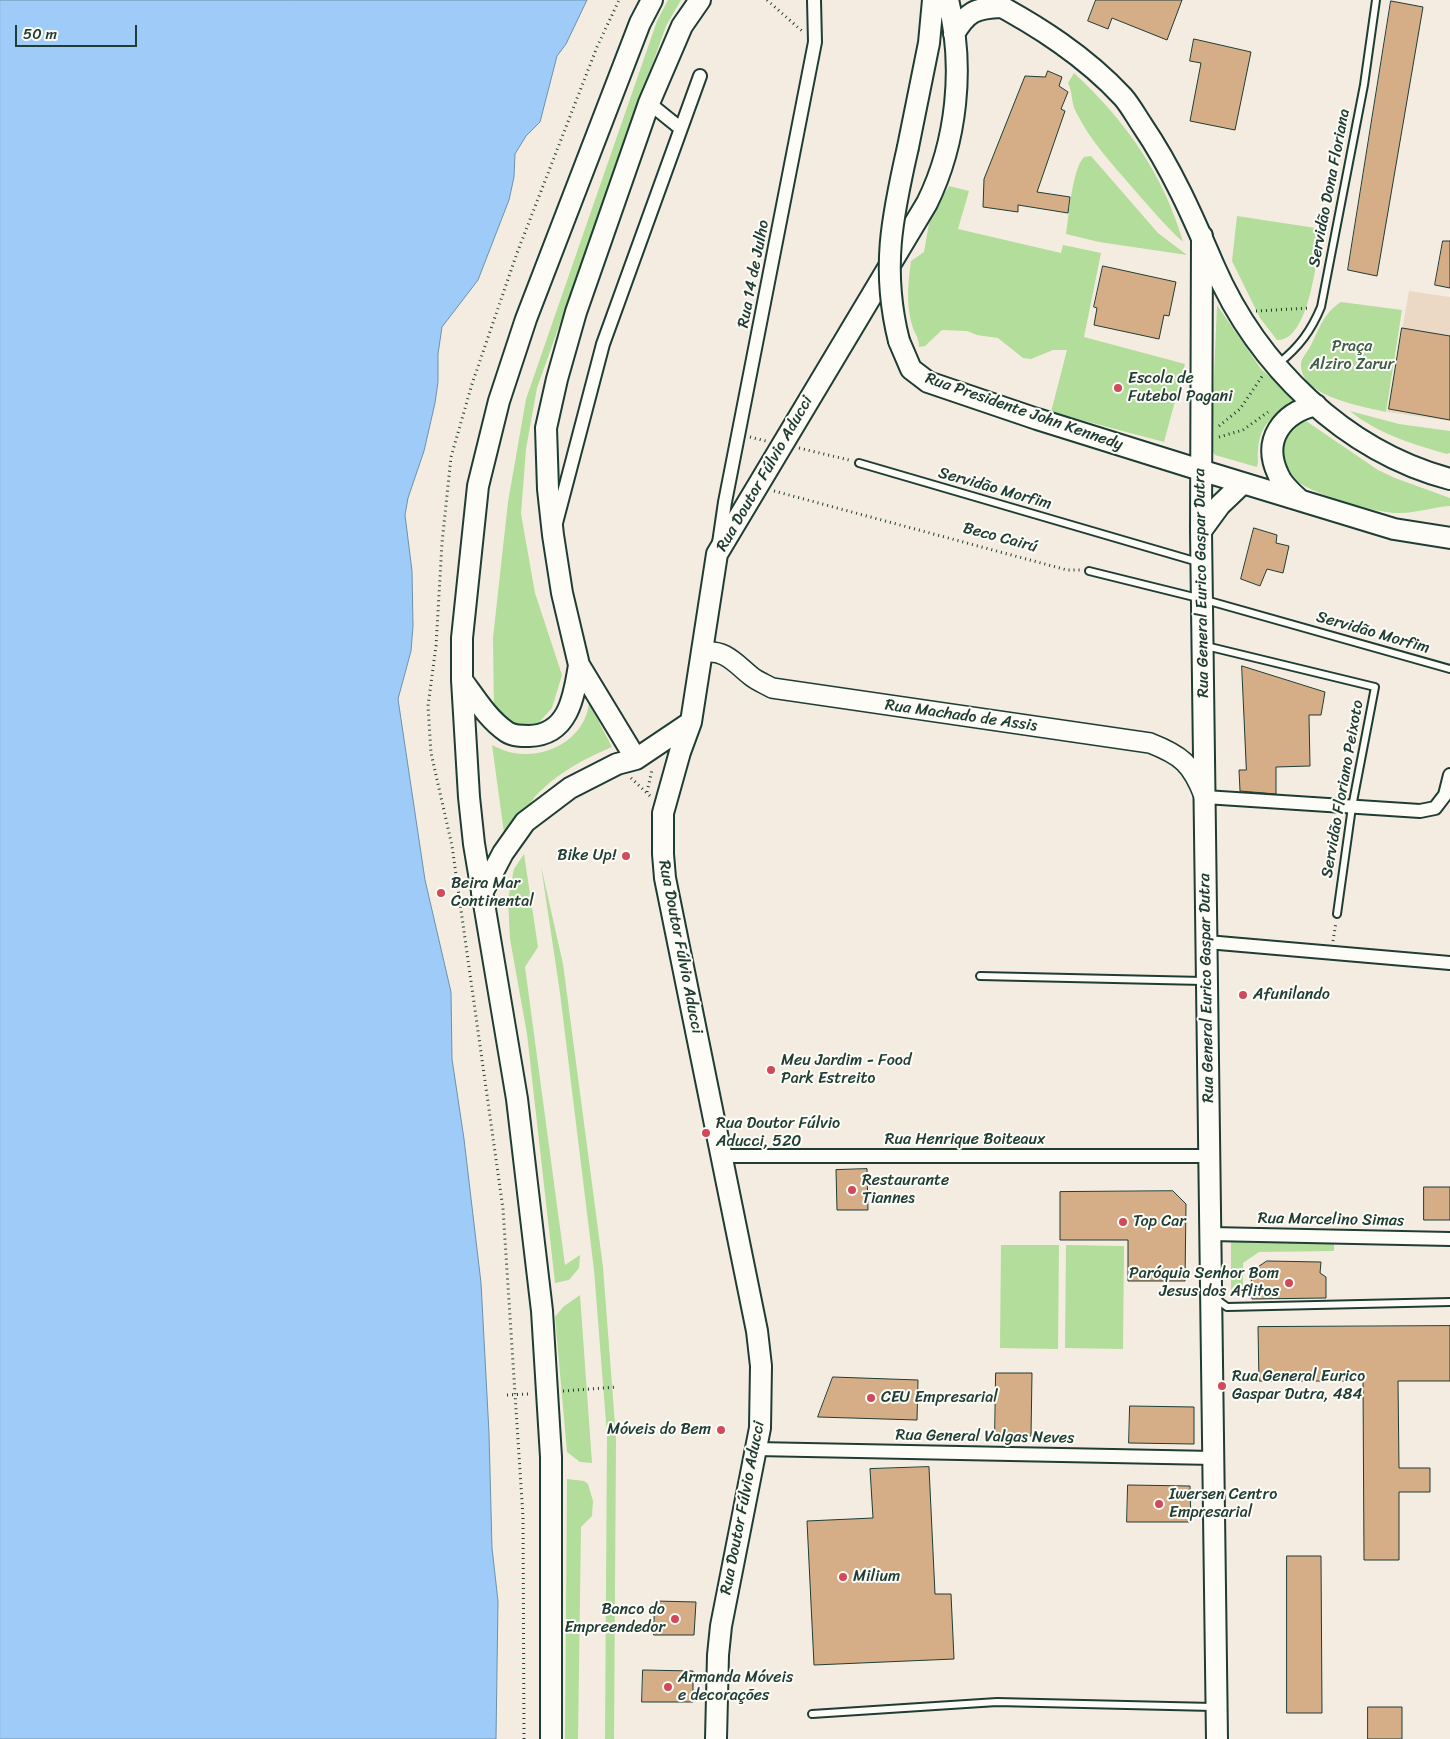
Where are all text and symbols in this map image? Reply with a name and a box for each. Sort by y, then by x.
scale bar [18,15,140,47]
text: 50 m [23,21,57,47]
street label: Servidão Dona Floriana [1305,107,1355,269]
street label: Rua 14 de Julho [734,218,774,330]
park label: Praça Alziro Zarur [1310,337,1394,375]
street label: Rua Presidente John Kennedy [923,369,1125,455]
place label: Escola de Futebol Pagani [1128,369,1233,407]
marker: Escola de Futebol Pagani [1112,382,1124,394]
street label: Rua Doutor Fúlvio Aducci [713,393,817,555]
street label: Servidão Morfim [936,464,1054,514]
street label: Rua General Eurico Gaspar Dutra [1190,468,1214,698]
street label: Beco Cairú [961,519,1039,557]
street label: Servidão Morfim [1314,608,1432,658]
street label: Rua Machado de Assis [884,696,1038,736]
street label: Servidão Floriano Peixoto [1318,699,1368,879]
place label: Bike Up! [557,846,616,866]
marker: Bike Up! [620,850,632,862]
street label: Rua Doutor Fúlvio Aducci [654,859,706,1035]
street label: Rua General Eurico Gaspar Dutra [1195,873,1219,1103]
place label: Beira Mar Continental [451,874,534,912]
marker: Beira Mar Continental [435,887,447,899]
place label: Afunilando [1253,985,1330,1005]
marker: Afunilando [1237,989,1249,1001]
place label: Meu Jardim - Food Park Estreito [781,1051,911,1089]
marker: Meu Jardim - Food Park Estreito [765,1064,777,1076]
place label: Rua Doutor Fúlvio Aducci, 520 [716,1114,840,1152]
marker: Rua Doutor Fúlvio Aducci, 520 [700,1127,712,1139]
street label: Rua Henrique Boiteaux [885,1130,1045,1150]
place label: Restaurante Tiannes [862,1171,949,1209]
marker: Restaurante Tiannes [846,1184,858,1196]
street label: Rua Marcelino Simas [1258,1209,1404,1231]
place label: Top Car [1133,1212,1186,1232]
marker: Top Car [1117,1216,1129,1228]
place label: Paróquia Senhor Bom Jesus dos Aflitos [1129,1264,1279,1302]
marker: Paróquia Senhor Bom Jesus dos Aflitos [1283,1277,1295,1289]
place label: Rua General Eurico Gaspar Dutra, 484 [1232,1367,1365,1405]
marker: Rua General Eurico Gaspar Dutra, 484 [1216,1380,1228,1392]
place label: CEU Empresarial [881,1388,998,1408]
marker: CEU Empresarial [865,1392,877,1404]
place label: Móveis do Bem [607,1420,711,1440]
street label: Rua Doutor Fúlvio Aducci [717,1420,769,1596]
marker: Móveis do Bem [715,1424,727,1436]
street label: Rua General Valgas Neves [895,1426,1075,1448]
place label: Iwersen Centro Empresarial [1169,1485,1277,1523]
marker: Iwersen Centro Empresarial [1153,1498,1165,1510]
place label: Milium [853,1567,900,1587]
marker: Milium [837,1571,849,1583]
place label: Banco do Empreendedor [564,1600,665,1638]
marker: Banco do Empreendedor [669,1613,681,1625]
place label: Armanda Móveis e decorações [678,1668,793,1706]
marker: Armanda Móveis e decorações [662,1681,674,1693]

